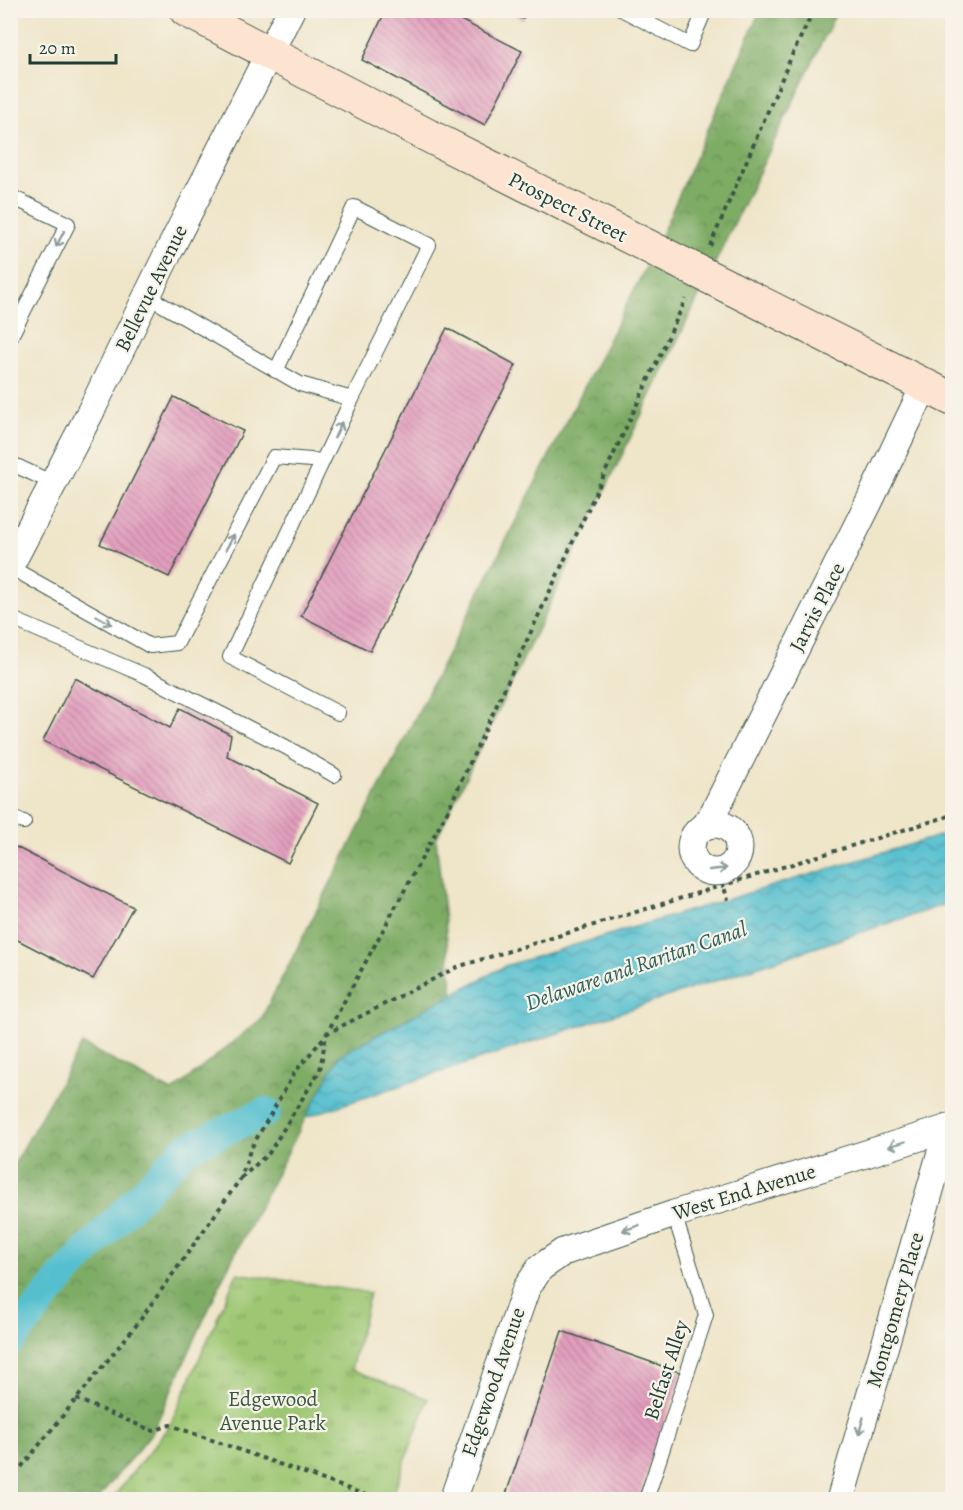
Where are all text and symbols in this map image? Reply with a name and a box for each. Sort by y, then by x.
scale bar [30,27,116,65]
text: 20 m [39,36,76,60]
street label: Prospect Street [504,165,632,249]
street label: Bellevue Avenue [108,220,194,356]
one-way arrow [54,229,66,247]
one-way arrow [332,422,344,440]
one-way arrow [225,533,236,551]
street label: Jarvis Place [783,558,851,656]
one-way arrow [95,614,112,626]
one-way arrow [708,864,727,875]
water label: Delaware and Raritan Canal [521,914,751,1018]
one-way arrow [888,1139,907,1150]
street label: West End Avenue [668,1157,819,1227]
one-way arrow [621,1223,640,1234]
street label: Montgomery Place [859,1229,931,1391]
street label: Edgewood Avenue [454,1303,532,1461]
street label: Belfast Alley [637,1316,696,1424]
park label: Edgewood Avenue Park [219,1385,327,1437]
one-way arrow [855,1417,866,1436]

